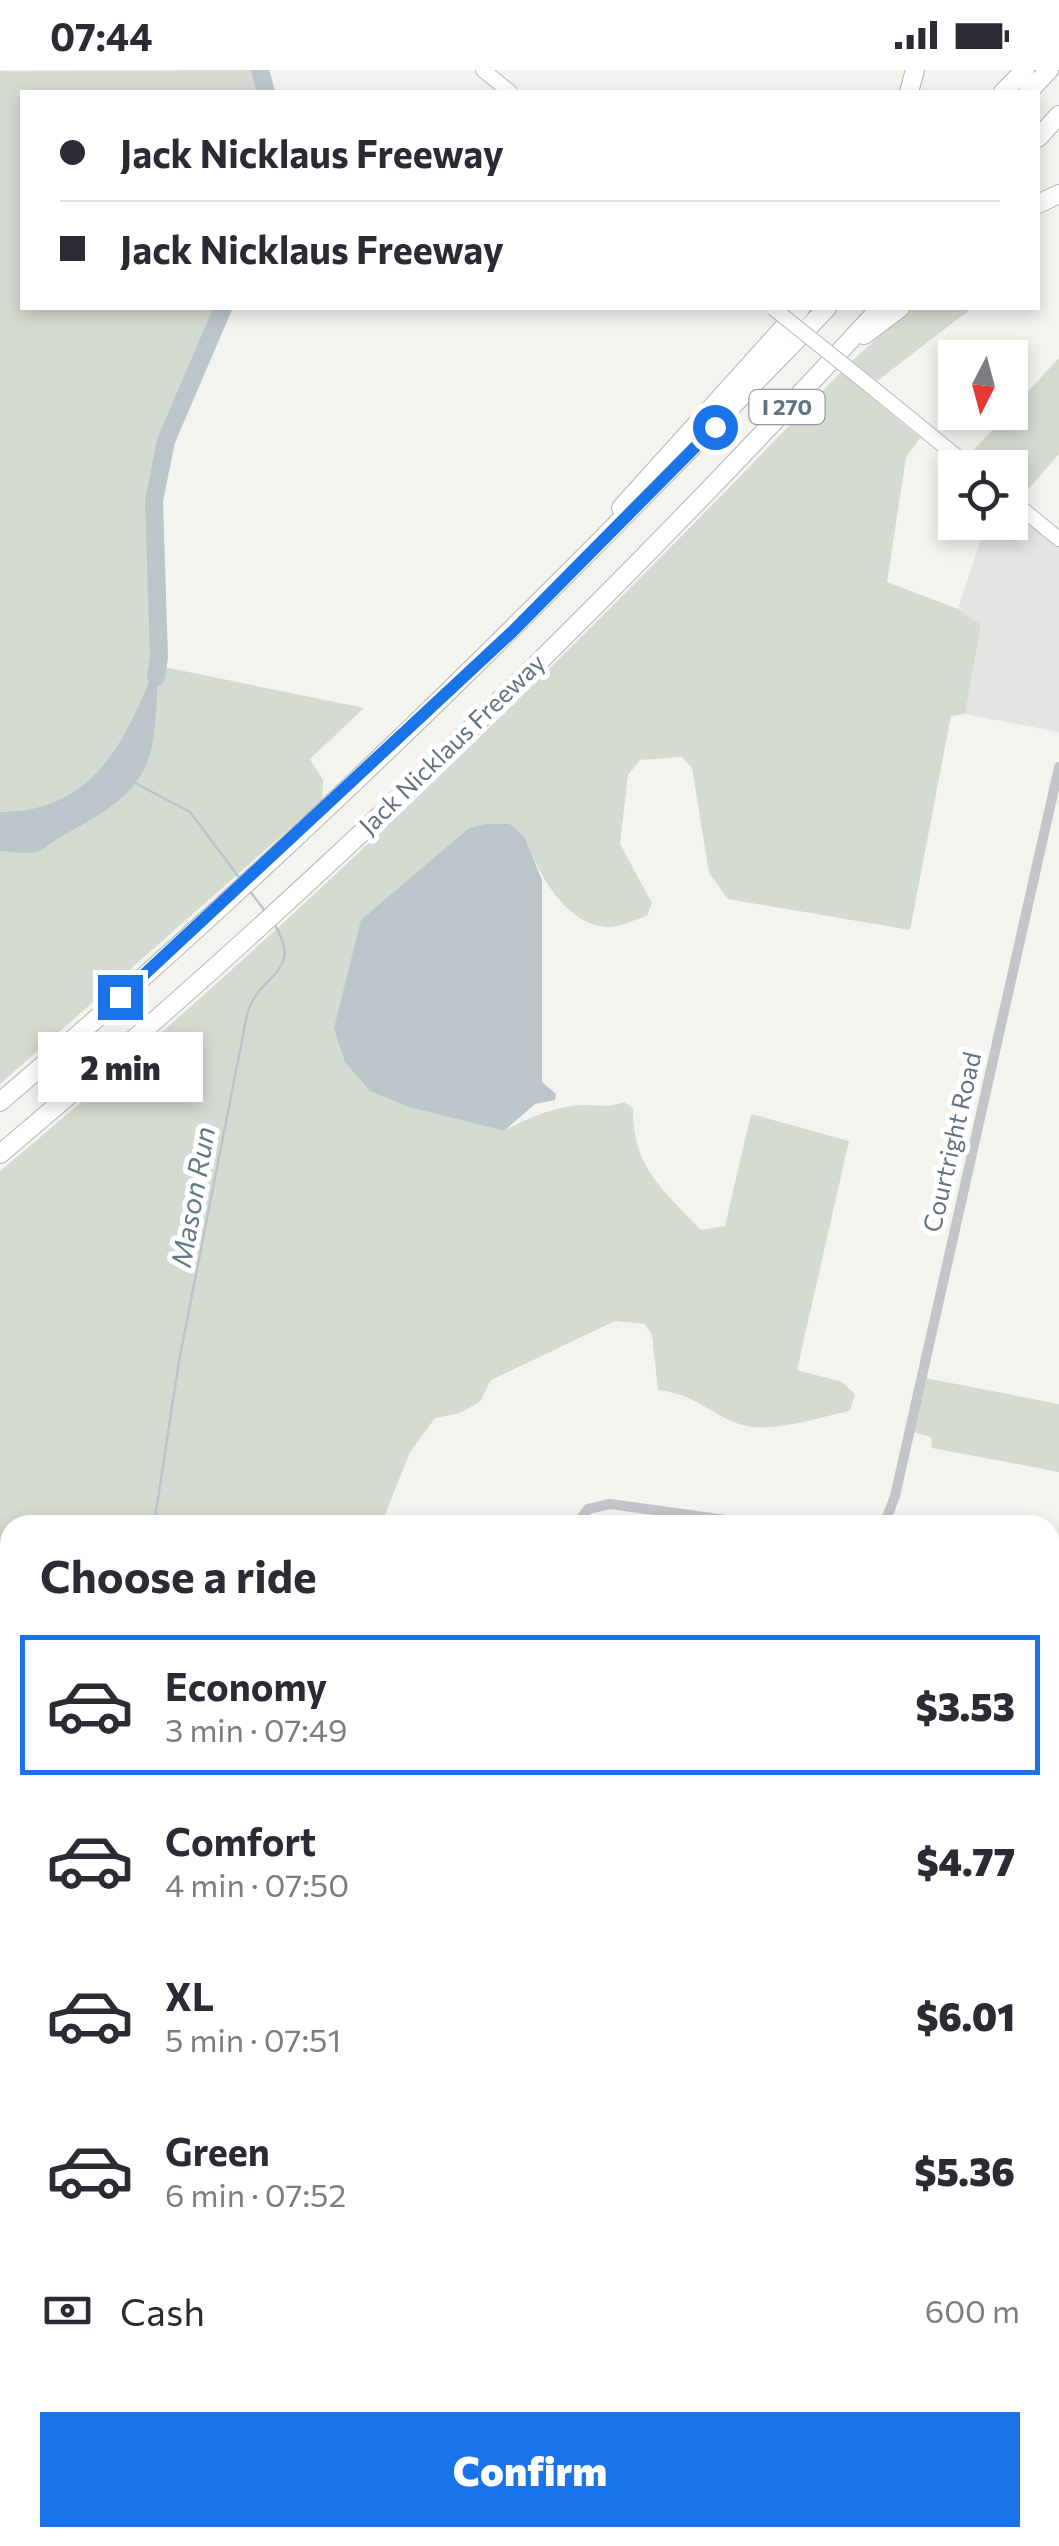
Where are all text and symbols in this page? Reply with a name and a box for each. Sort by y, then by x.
text: 07:44 [50,12,152,59]
text: Jack Nicklaus Freeway [120,129,504,176]
text: Jack Nicklaus Freeway [120,225,504,272]
north arrow [938,340,1028,430]
map controls [938,340,1028,540]
road number: I 270 [750,390,824,424]
route start [693,405,738,450]
button: locate [938,450,1028,540]
street label: Jack Nicklaus Freeway [352,647,551,840]
route end [98,975,143,1020]
callout: 2 min [38,1032,202,1102]
text: 2 min [80,1047,161,1087]
street label: Courtright Road [916,1049,986,1235]
water label: Mason Run [163,1124,221,1270]
text: Choose a ride [40,1547,317,1602]
icon: car [45,1660,135,1750]
text: Economy [165,1662,327,1709]
text: $3.53 [916,1682,1015,1729]
text: 3 min · 07:49 [165,1709,348,1749]
icon: car [45,1815,135,1905]
text: Comfort [165,1817,316,1864]
text: $4.77 [916,1837,1015,1884]
text: 4 min · 07:50 [165,1864,349,1904]
icon: car [45,1970,135,2060]
text: XL [165,1972,214,2019]
text: $6.01 [916,1992,1015,2039]
text: 5 min · 07:51 [165,2019,341,2059]
icon: car [45,2125,135,2215]
text: Green [165,2127,270,2174]
text: $5.36 [914,2147,1015,2194]
text: 6 min · 07:52 [165,2174,346,2214]
icon: cash [40,2283,95,2338]
text: Cash [120,2287,205,2334]
text: 600 m [925,2290,1020,2330]
button: Confirm [40,2412,1020,2527]

